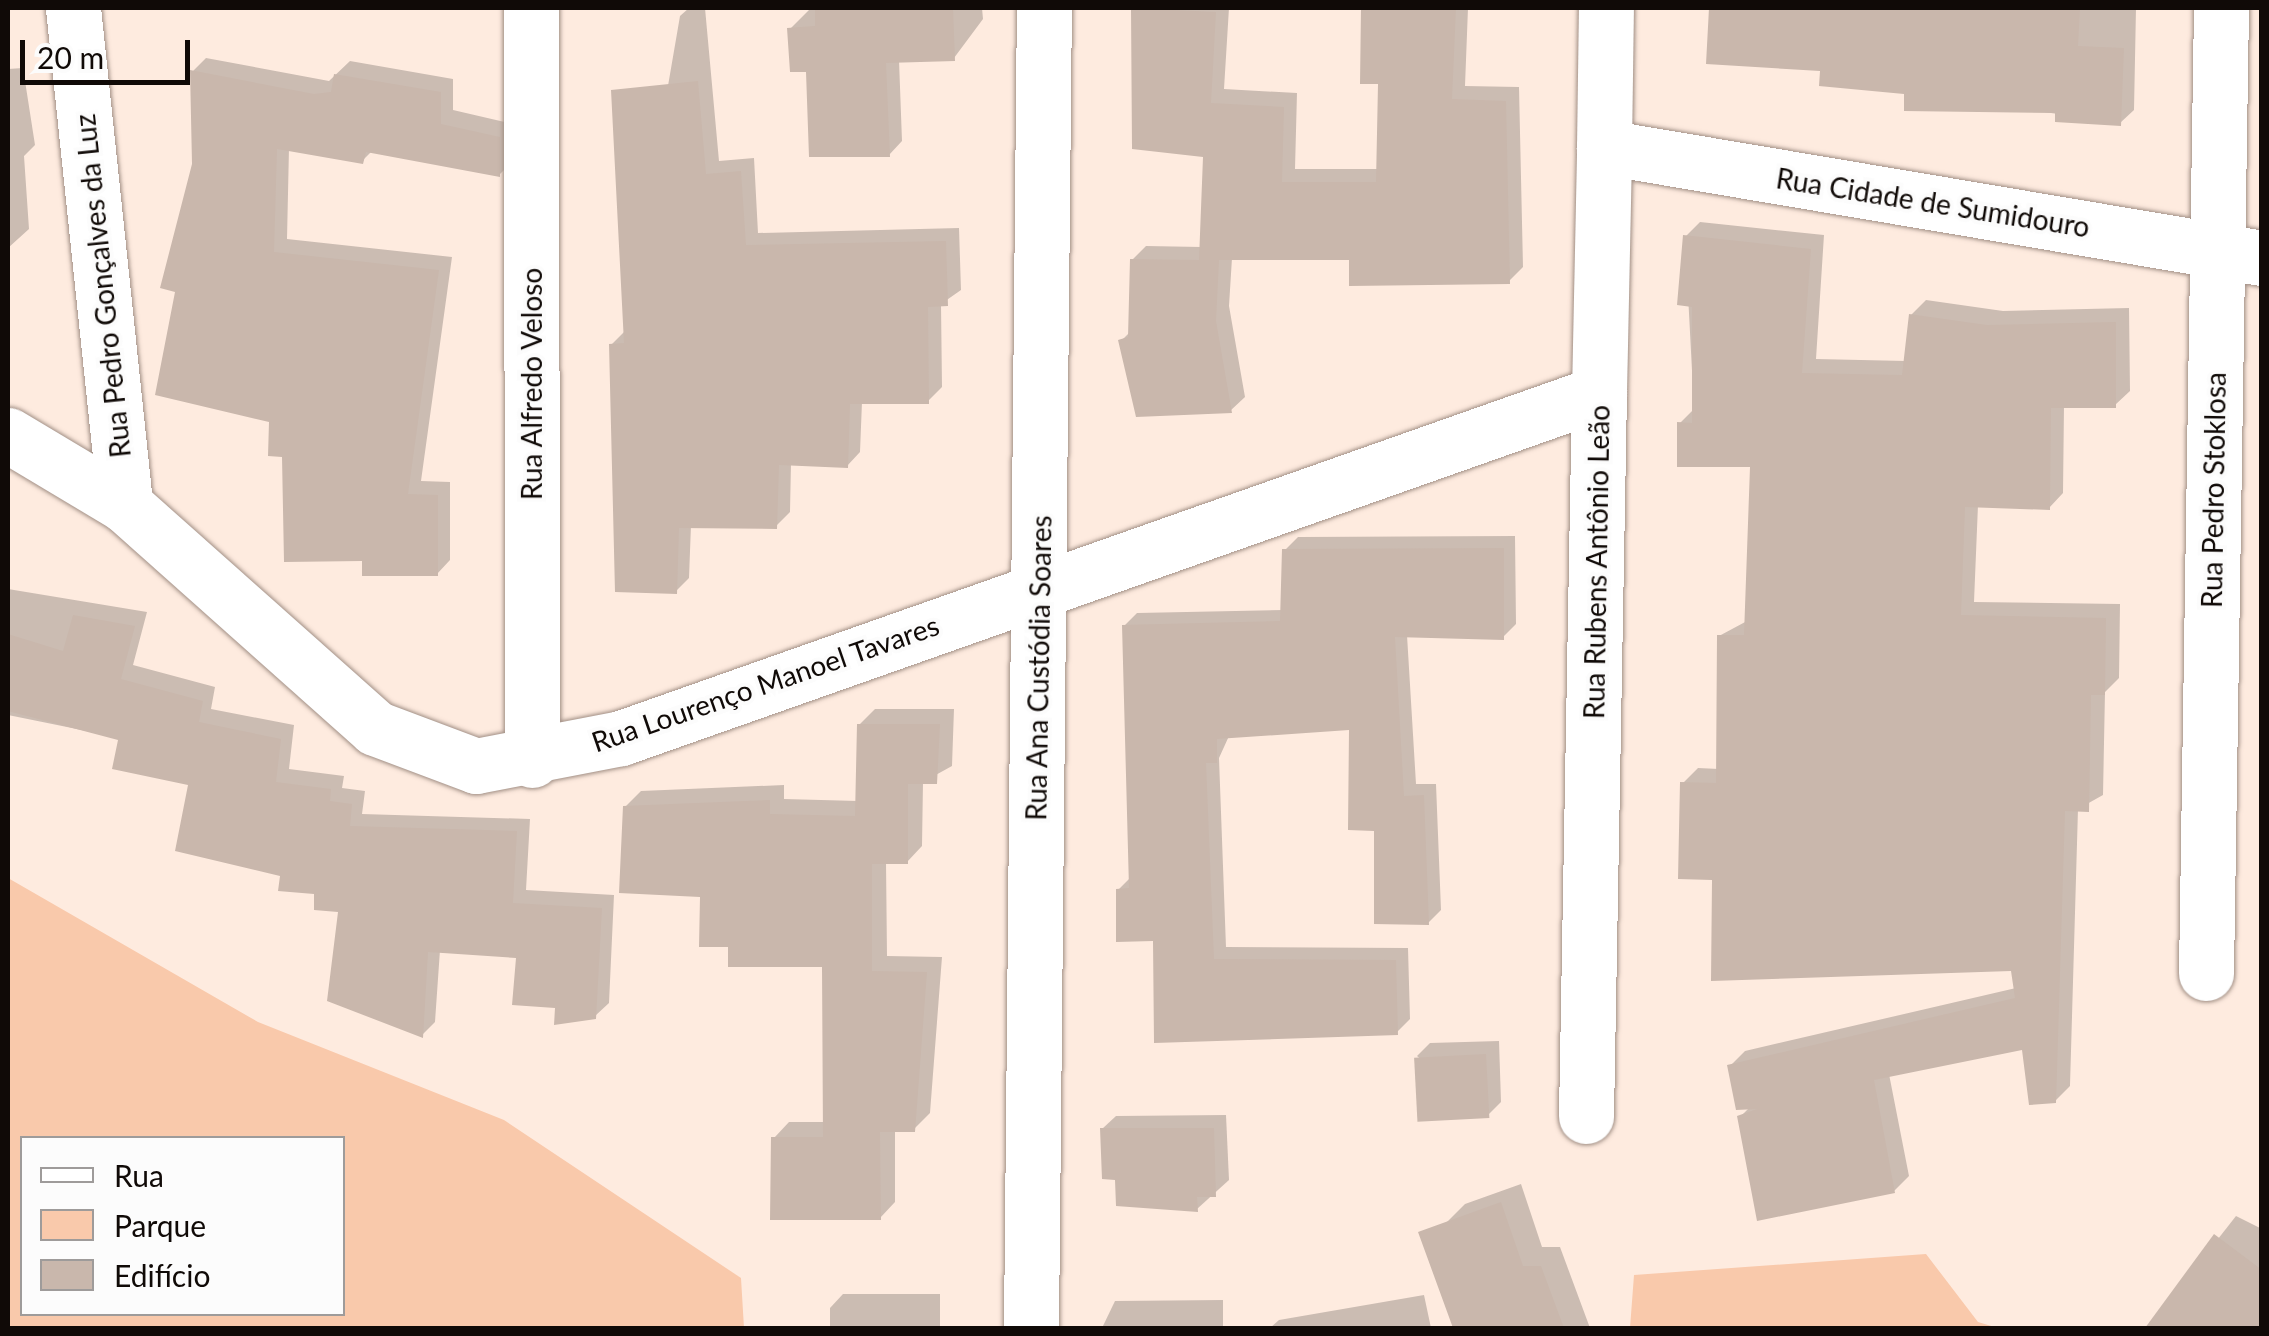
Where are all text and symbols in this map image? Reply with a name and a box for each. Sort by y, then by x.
scale bar [25,20,195,82]
text: 20 m [37,39,104,75]
street label: Rua Pedro Gonçalves da Luz [67,113,137,459]
street label: Rua Cidade de Sumidouro [1774,161,2092,243]
street label: Rua Alfredo Veloso [514,267,548,501]
street label: Rua Pedro Stoklosa [2194,372,2232,608]
street label: Rua Rubens Antônio Leão [1576,404,1616,720]
street label: Rua Ana Custódia Soares [1019,515,1057,821]
street label: Rua Lourenço Manoel Tavares [587,608,943,758]
legend [20,1136,345,1316]
text: Rua [114,1157,164,1193]
text: Parque [114,1207,206,1243]
text: Edifício [114,1257,210,1293]

